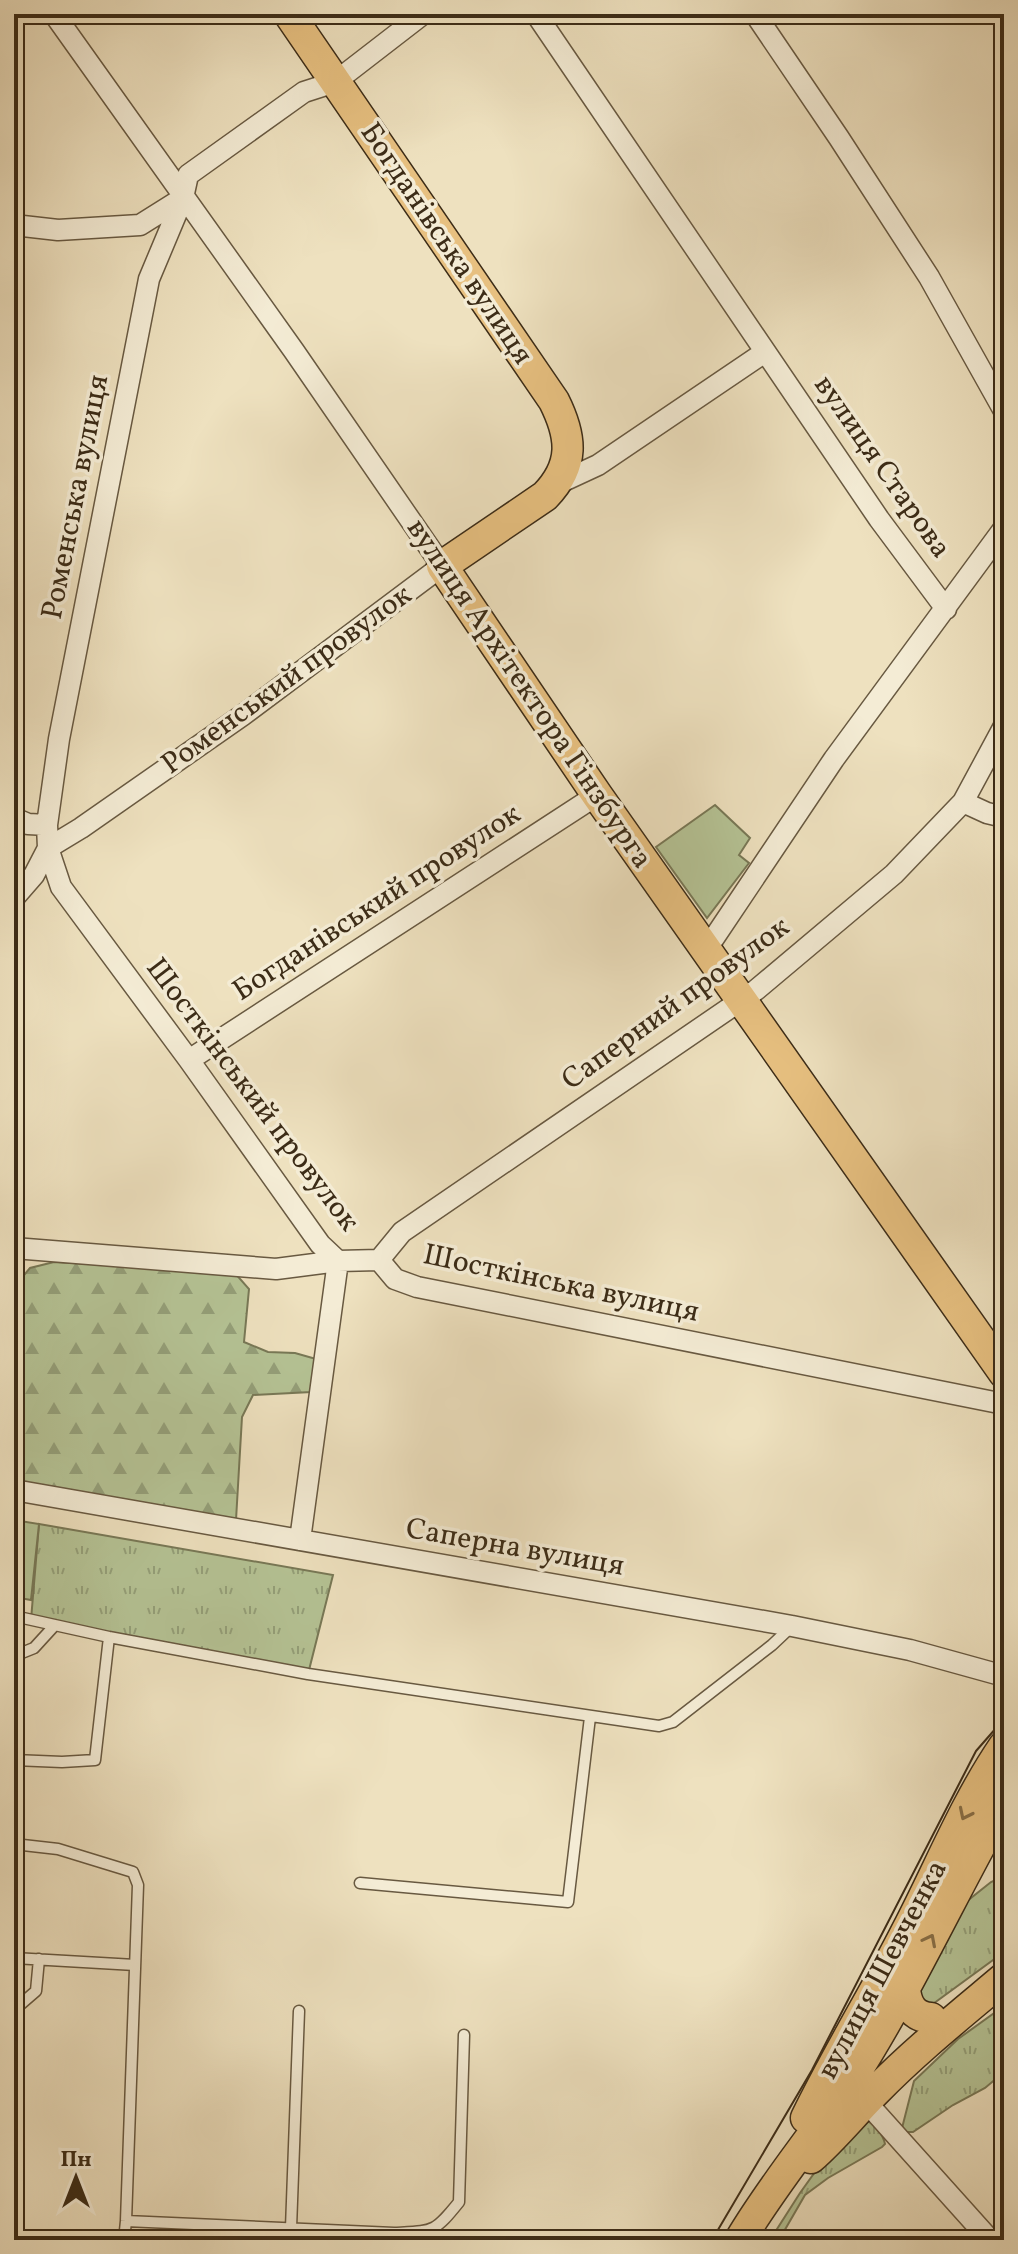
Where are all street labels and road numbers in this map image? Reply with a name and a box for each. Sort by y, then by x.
street label: Богданівська вулиця [349,114,543,374]
street label: вулиця Старова [803,367,961,567]
street label: Роменська вулиця [32,371,120,623]
street label: вулиця Архітектора Гінзбурга [396,511,662,877]
street label: Роменський провулок [153,575,421,785]
street label: Богданівський провулок [225,794,529,1012]
street label: Саперний провулок [553,907,799,1101]
street label: Шосткінський провулок [135,949,369,1241]
street label: Шосткінська вулиця [419,1234,703,1334]
street label: Саперна вулиця [403,1508,627,1588]
street label: вулиця Шевченка [808,1853,958,2087]

